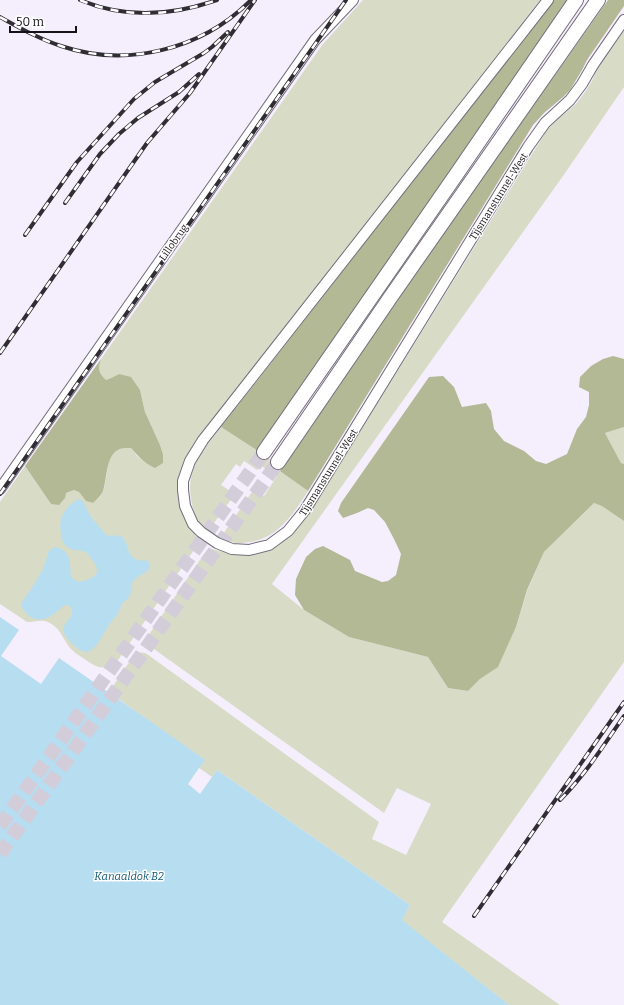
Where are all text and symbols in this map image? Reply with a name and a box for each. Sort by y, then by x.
scale bar [10,8,76,34]
text: 50 m [16,15,45,29]
street label: Tijsmanstunnel-West [467,150,531,242]
street label: Lillobrug [157,222,191,263]
street label: Tijsmanstunnel-West [297,426,361,518]
water label: Kanaaldok B2 [94,870,164,883]

